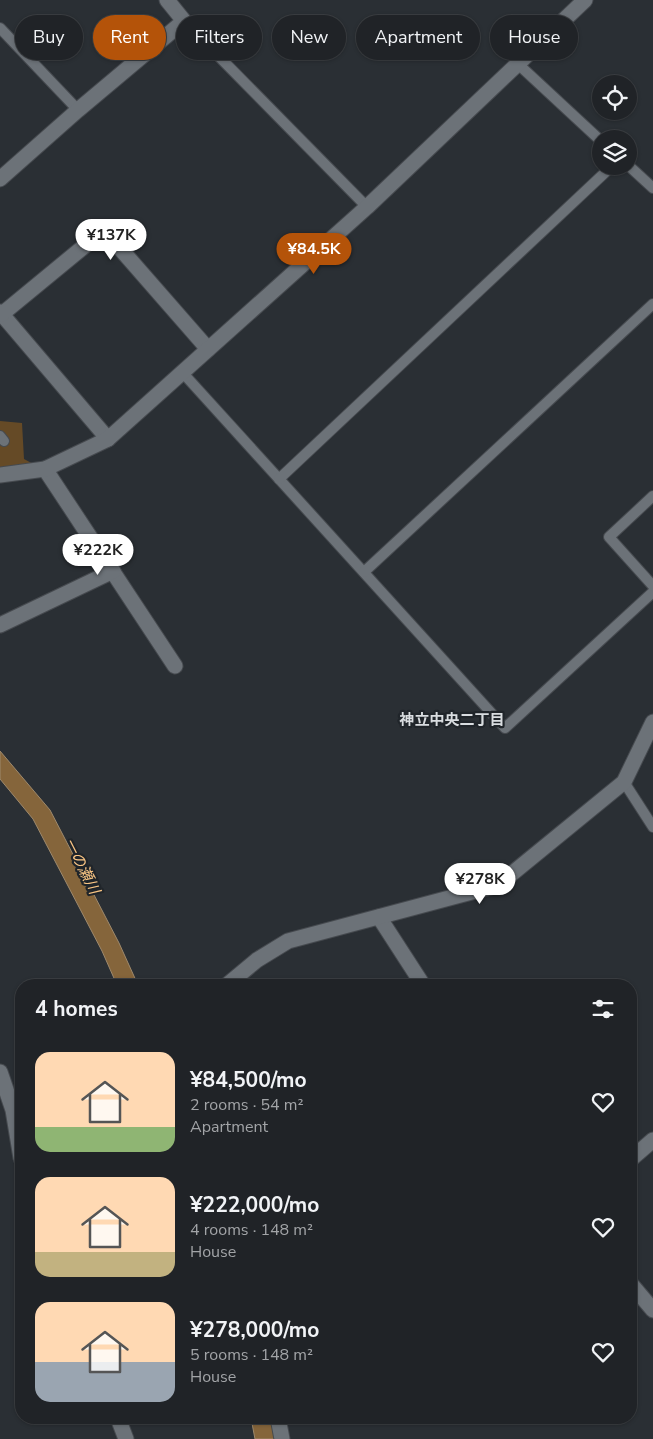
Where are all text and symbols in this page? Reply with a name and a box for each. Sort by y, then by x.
chip: Buy [15,15,83,60]
chip: Rent [93,15,166,60]
chip: Filters [176,15,262,60]
chip: New [272,15,346,60]
chip: Apartment [356,15,480,60]
chip: House [490,15,578,60]
map controls [592,75,637,175]
button: locate [592,75,637,120]
button: layers [592,130,637,175]
pin: ¥137K [76,218,146,261]
text: ¥137K [86,224,136,246]
pin: ¥84.5K [273,232,355,275]
text: ¥84.5K [288,238,341,260]
pin: ¥222K [63,534,133,576]
text: ¥222K [73,539,123,561]
district label: 神立中央二丁目 [398,710,505,730]
water label: 一の瀬川 [59,835,105,899]
pin: ¥278K [445,862,515,905]
text: ¥278K [455,868,505,890]
text: 4 homes [35,995,118,1023]
icon: filters [589,995,617,1023]
text: ¥84,500/mo [190,1066,307,1094]
icon: home [75,1072,135,1132]
icon: heart [589,1088,617,1116]
text: 2 rooms · 54 m² [190,1094,303,1116]
text: Apartment [190,1116,268,1138]
text: ¥222,000/mo [190,1191,319,1219]
icon: home [75,1197,135,1257]
icon: heart [589,1213,617,1241]
text: 4 rooms · 148 m² [190,1219,313,1241]
text: House [190,1241,236,1263]
text: ¥278,000/mo [190,1316,319,1344]
icon: home [75,1322,135,1382]
icon: heart [589,1338,617,1366]
text: 5 rooms · 148 m² [190,1344,313,1366]
text: House [190,1366,236,1388]

